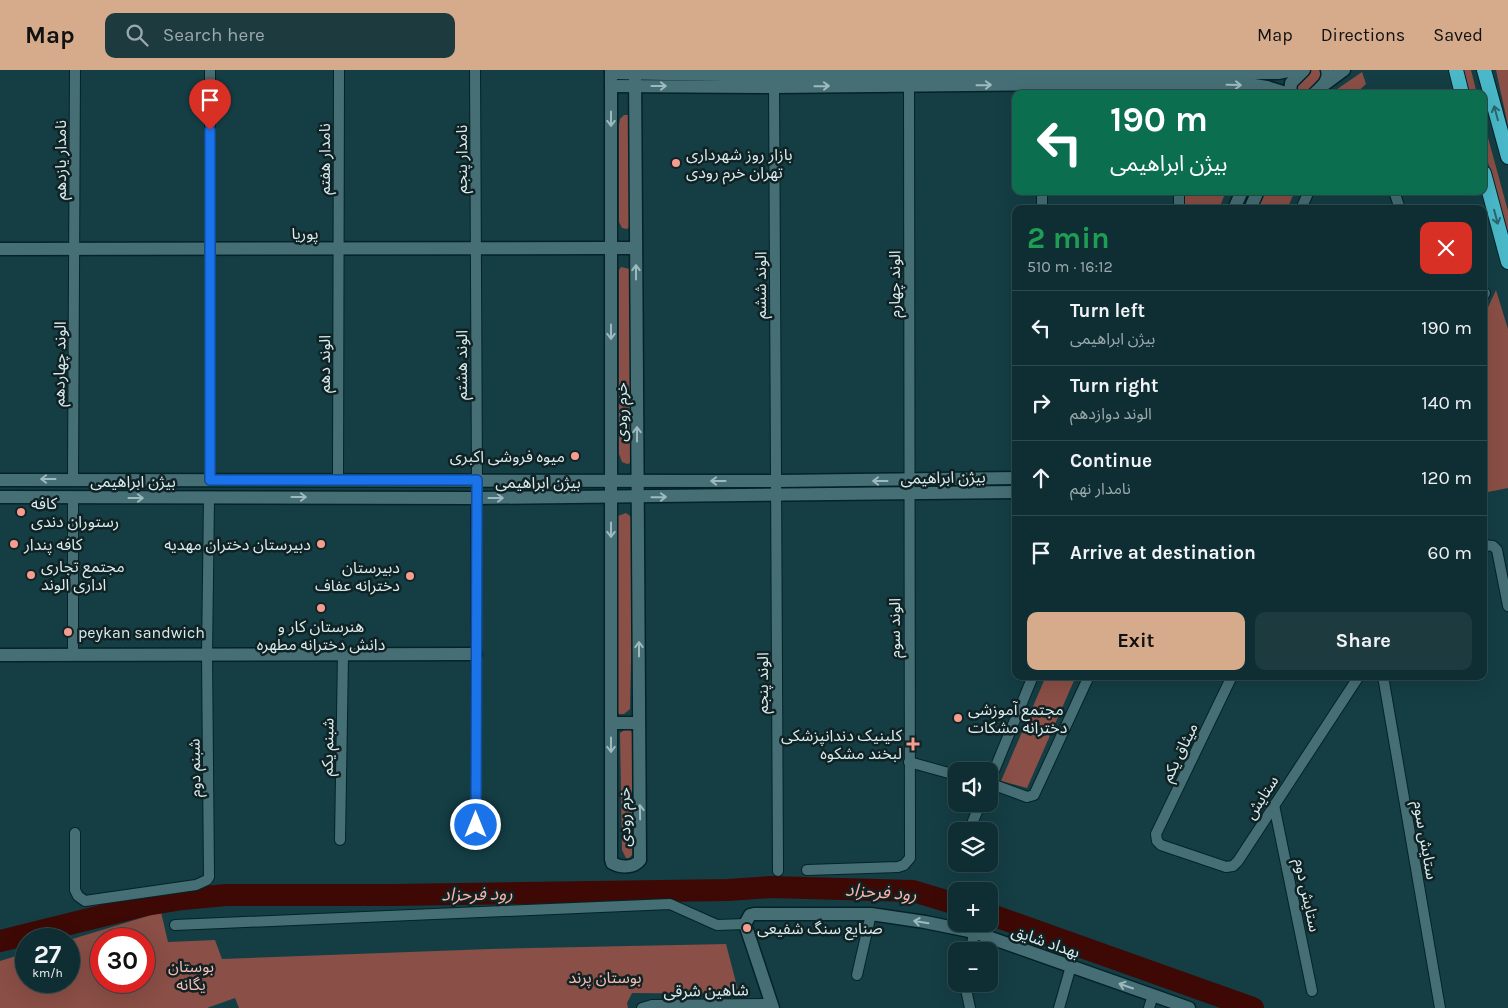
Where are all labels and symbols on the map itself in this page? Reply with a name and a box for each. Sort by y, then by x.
pin [189,79,231,130]
one-way arrow [976,80,992,89]
one-way arrow [1226,80,1242,89]
one-way arrow [651,81,667,91]
one-way arrow [814,81,830,91]
one-way arrow [1491,106,1500,122]
one-way arrow [606,110,616,126]
street label: نامدار یازدهم [51,120,73,200]
street label: نامدار هفتم [315,123,337,195]
street label: نامدار پنجم [452,125,474,193]
place label: بازار روز شهرداری تهران خرم رودی [686,145,793,185]
marker: بازار روز شهرداری تهران خرم رودی [670,157,682,169]
one-way arrow [1492,209,1501,225]
street label: پوریا [291,224,319,244]
street label: الوند چهارم [885,250,907,318]
street label: الوند ششم [751,251,773,319]
one-way arrow [631,264,641,280]
street label: الوند چهاردهم [49,321,73,407]
one-way arrow [606,324,616,340]
street label: الوند هشتم [452,330,474,400]
street label: الوند دهم [315,335,337,393]
street label: خرم رودی [612,382,634,442]
one-way arrow [632,426,642,442]
place label: میوه فروشی اکبری [450,447,565,466]
marker: میوه فروشی اکبری [569,450,581,462]
street label: بیژن ابراهیمی [900,467,986,488]
street label: بیژن ابراهیمی [90,472,176,491]
street label: بیژن ابراهیمی [495,473,581,492]
one-way arrow [40,474,56,484]
one-way arrow [710,476,726,486]
one-way arrow [872,476,888,485]
one-way arrow [290,492,306,502]
one-way arrow [650,492,666,502]
one-way arrow [128,493,144,502]
one-way arrow [488,493,504,503]
place label: کافه رستوران دندی [31,494,119,531]
marker: کافه رستوران دندی [15,506,27,518]
one-way arrow [606,521,616,537]
place label: کافه پندار [23,535,83,555]
place label: دبیرستان دختران مهدیه [164,535,311,554]
marker: کافه پندار [8,538,20,550]
marker: دبیرستان دختران مهدیه [315,538,327,550]
place label: مجتمع تجاری اداری الوند [41,557,125,594]
place label: دبیرستان دخترانه عفاف [315,558,400,595]
marker: مجتمع تجاری اداری الوند [25,569,37,581]
marker: دبیرستان دخترانه عفاف [404,570,416,582]
street label: الوند سوم [885,598,907,658]
marker: هنرستان کار و دانش دخترانه مطهره [315,602,327,614]
place label: هنرستان کار و دانش دخترانه مطهره [257,617,385,654]
place label: peykan sandwich [78,623,205,642]
marker: peykan sandwich [62,626,74,638]
one-way arrow [634,641,644,658]
street label: الوند پنجم [753,652,775,714]
place label: مجتمع آموزشی دخترانه مشکات [968,700,1067,737]
marker: مجتمع آموزشی دخترانه مشکات [952,712,964,724]
street label: شبنم یکم [317,718,341,776]
street label: میثاق یکم [1157,720,1205,786]
place label: کلینیک دندانپزشکی لبخند مشکوه [781,726,902,763]
one-way arrow [606,736,616,752]
marker: کلینیک دندانپزشکی لبخند مشکوه [906,737,920,751]
street label: شبنم دوم [184,738,208,798]
street label: ستایش [1240,772,1283,823]
street label: خرم رودی [614,787,638,847]
position arrow [449,798,501,850]
street label: ستایش سوم [1406,799,1442,882]
one-way arrow [635,804,645,820]
street label: ستایش دوم [1288,857,1325,934]
water label: رود فرحزاد [844,879,918,906]
water label: رود فرحزاد [441,882,513,906]
one-way arrow [914,916,930,926]
place label: صنایع سنگ شفیعی [757,919,883,941]
street label: بهداد شایق [1009,921,1083,963]
marker: صنایع سنگ شفیعی [741,922,753,934]
speed limit sign: 30 [90,928,155,993]
park label: بوستان یگانه [168,957,214,994]
park label: بوستان پرند [568,968,642,988]
street label: شاهین شرقی [663,980,749,1001]
one-way arrow [1119,981,1134,990]

